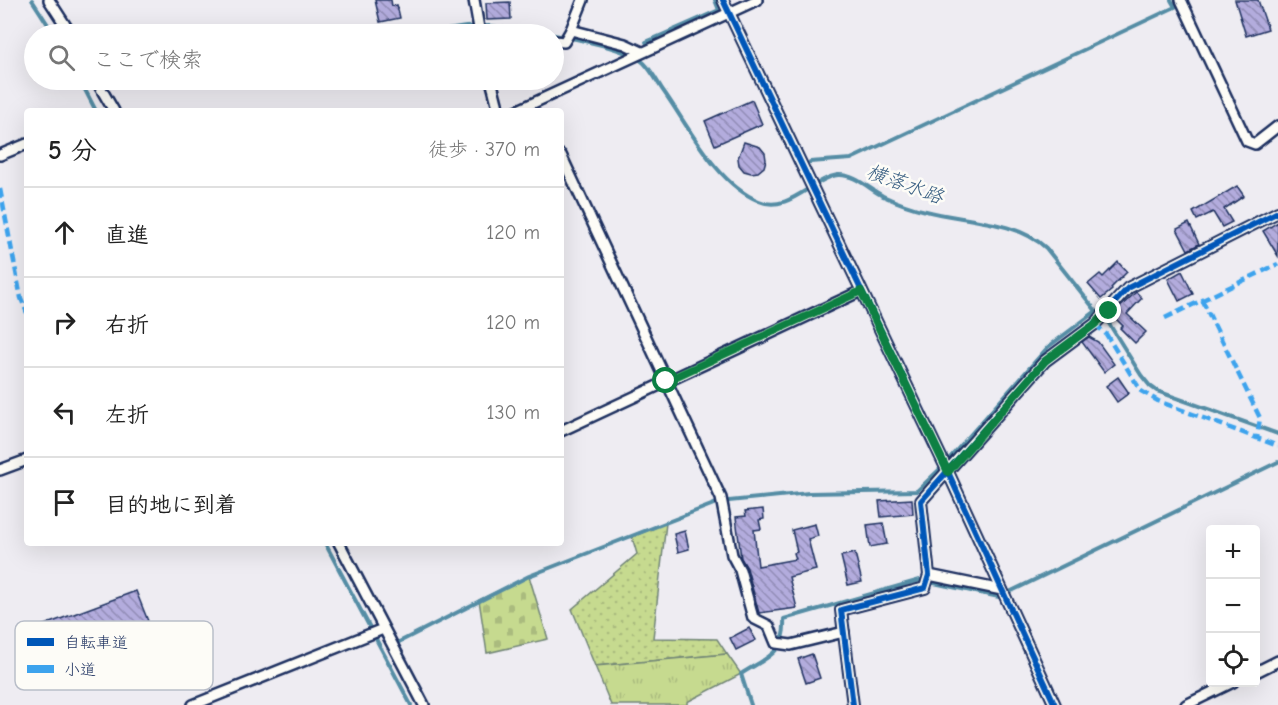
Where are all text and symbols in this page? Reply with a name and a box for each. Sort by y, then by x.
search box [24,24,564,90]
icon: search [45,41,78,74]
text: ここで検索 [93,47,203,73]
text: 5 分 [48,136,97,166]
text: 徒歩 · 370 m [428,138,540,161]
water label: 横落水路 [863,160,947,209]
icon: ahead [48,216,81,249]
text: 120 m [486,221,540,244]
text: 直進 [105,222,149,248]
route end [1095,297,1121,323]
icon: right [48,306,81,339]
text: 120 m [486,311,540,334]
text: 右折 [105,312,149,338]
route start [652,367,678,393]
icon: left [48,396,81,429]
text: 130 m [487,401,540,424]
text: 左折 [105,402,149,428]
icon: arrive [48,486,81,519]
text: 目的地に到着 [105,492,237,518]
map controls [1206,525,1260,687]
button: + [1206,525,1260,579]
button: − [1206,579,1260,633]
legend [15,621,213,690]
button: locate [1206,633,1260,687]
text: 自転車道 [64,634,128,652]
text: 小道 [64,661,96,679]

